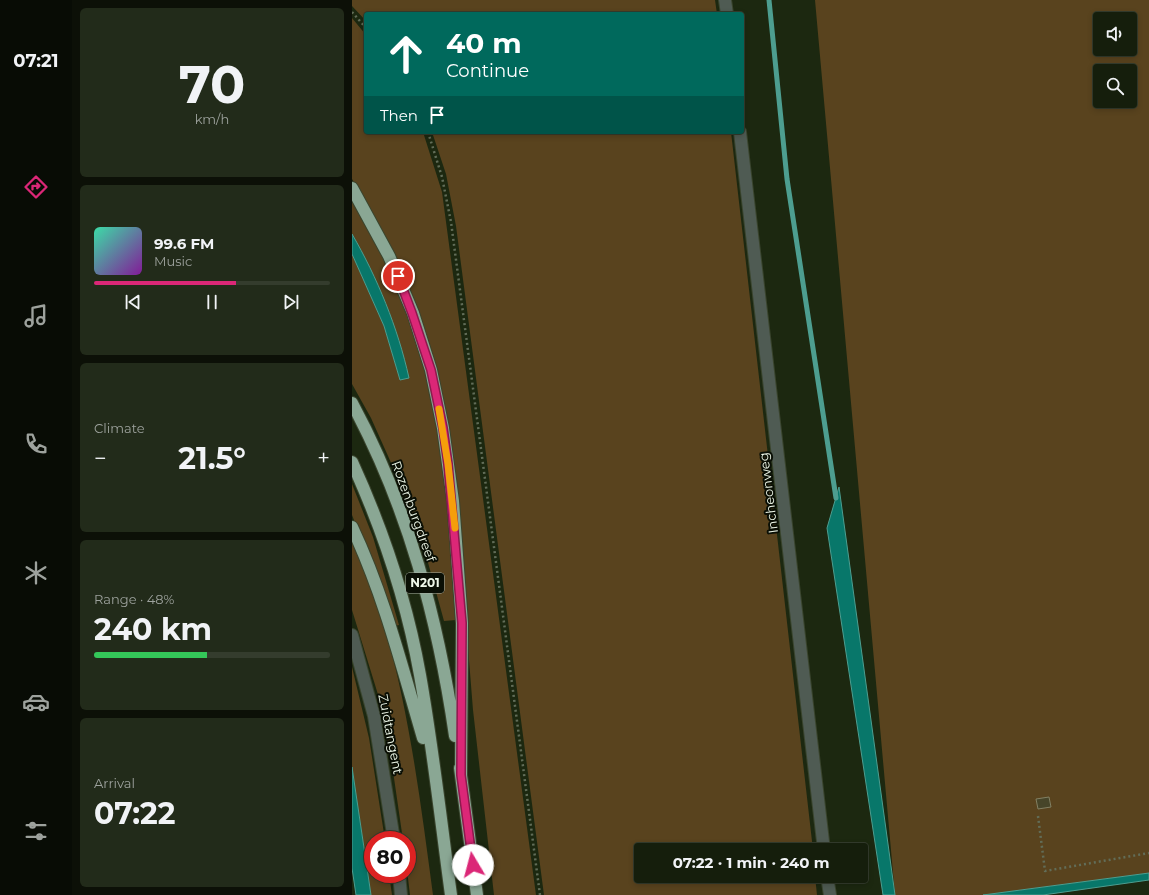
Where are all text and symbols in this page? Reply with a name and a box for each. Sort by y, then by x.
map controls [1093,12,1137,108]
button: sound [1093,12,1137,56]
text: 40 m [446,26,522,60]
icon: ahead [380,28,432,80]
text: 07:21 [13,50,59,72]
text: 70 [179,53,245,116]
text: Continue [446,60,529,82]
button: search [1093,64,1137,108]
icon: arrive [426,104,448,126]
text: Then [380,106,418,125]
text: km/h [195,111,229,127]
icon: directions [22,173,50,201]
text: 99.6 FM [154,234,214,253]
text: Music [154,253,192,269]
pin [381,259,415,293]
icon: arrive [387,265,409,287]
icon: previous [122,291,144,313]
icon: pause [201,291,223,313]
icon: next [280,291,302,313]
icon: music [22,302,50,330]
text: Climate [94,420,145,436]
icon: phone [22,430,50,458]
text: 21.5° [178,440,246,477]
text: − [94,445,107,472]
text: + [317,445,330,472]
street label: Incheonweg [755,452,781,534]
street label: Rozenburgdreef [388,458,440,564]
icon: climate [22,559,50,587]
road number: N201 [406,573,444,593]
text: Range · 48% [94,591,174,607]
text: 240 km [94,611,212,648]
icon: car [22,688,50,716]
street label: Zuidtangent [375,692,407,776]
text: Arrival [94,775,135,791]
text: 07:22 [94,795,176,832]
icon: filters [22,817,50,845]
speed limit sign: 80 [364,831,416,883]
position arrow [452,844,494,886]
text: 07:22 · 1 min · 240 m [673,853,829,872]

